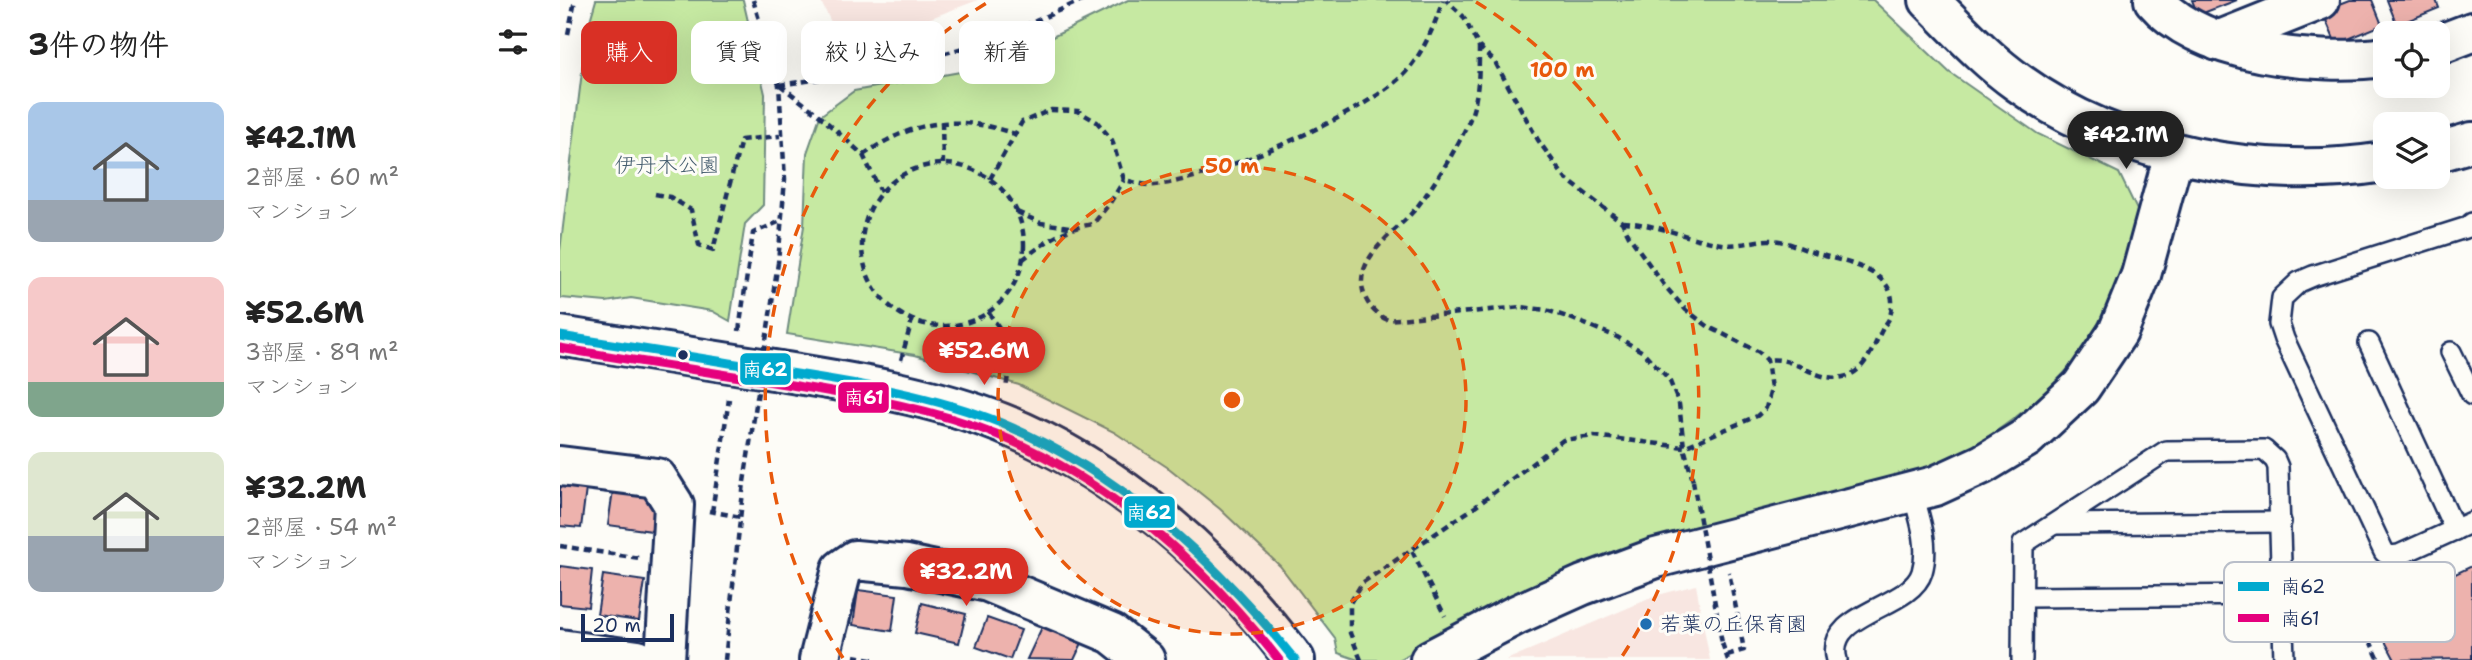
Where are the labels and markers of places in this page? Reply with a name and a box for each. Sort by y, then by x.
pin: ¥42.1M [2069,111,2183,171]
pin: ¥52.6M [927,328,1041,387]
unlabelled marker [676,348,690,362]
centre of rings [1220,388,1244,412]
pin: ¥32.2M [909,548,1023,608]
place label: 若葉の丘保育園 [1660,610,1807,638]
marker: 若葉の丘保育園 [1638,616,1654,632]

